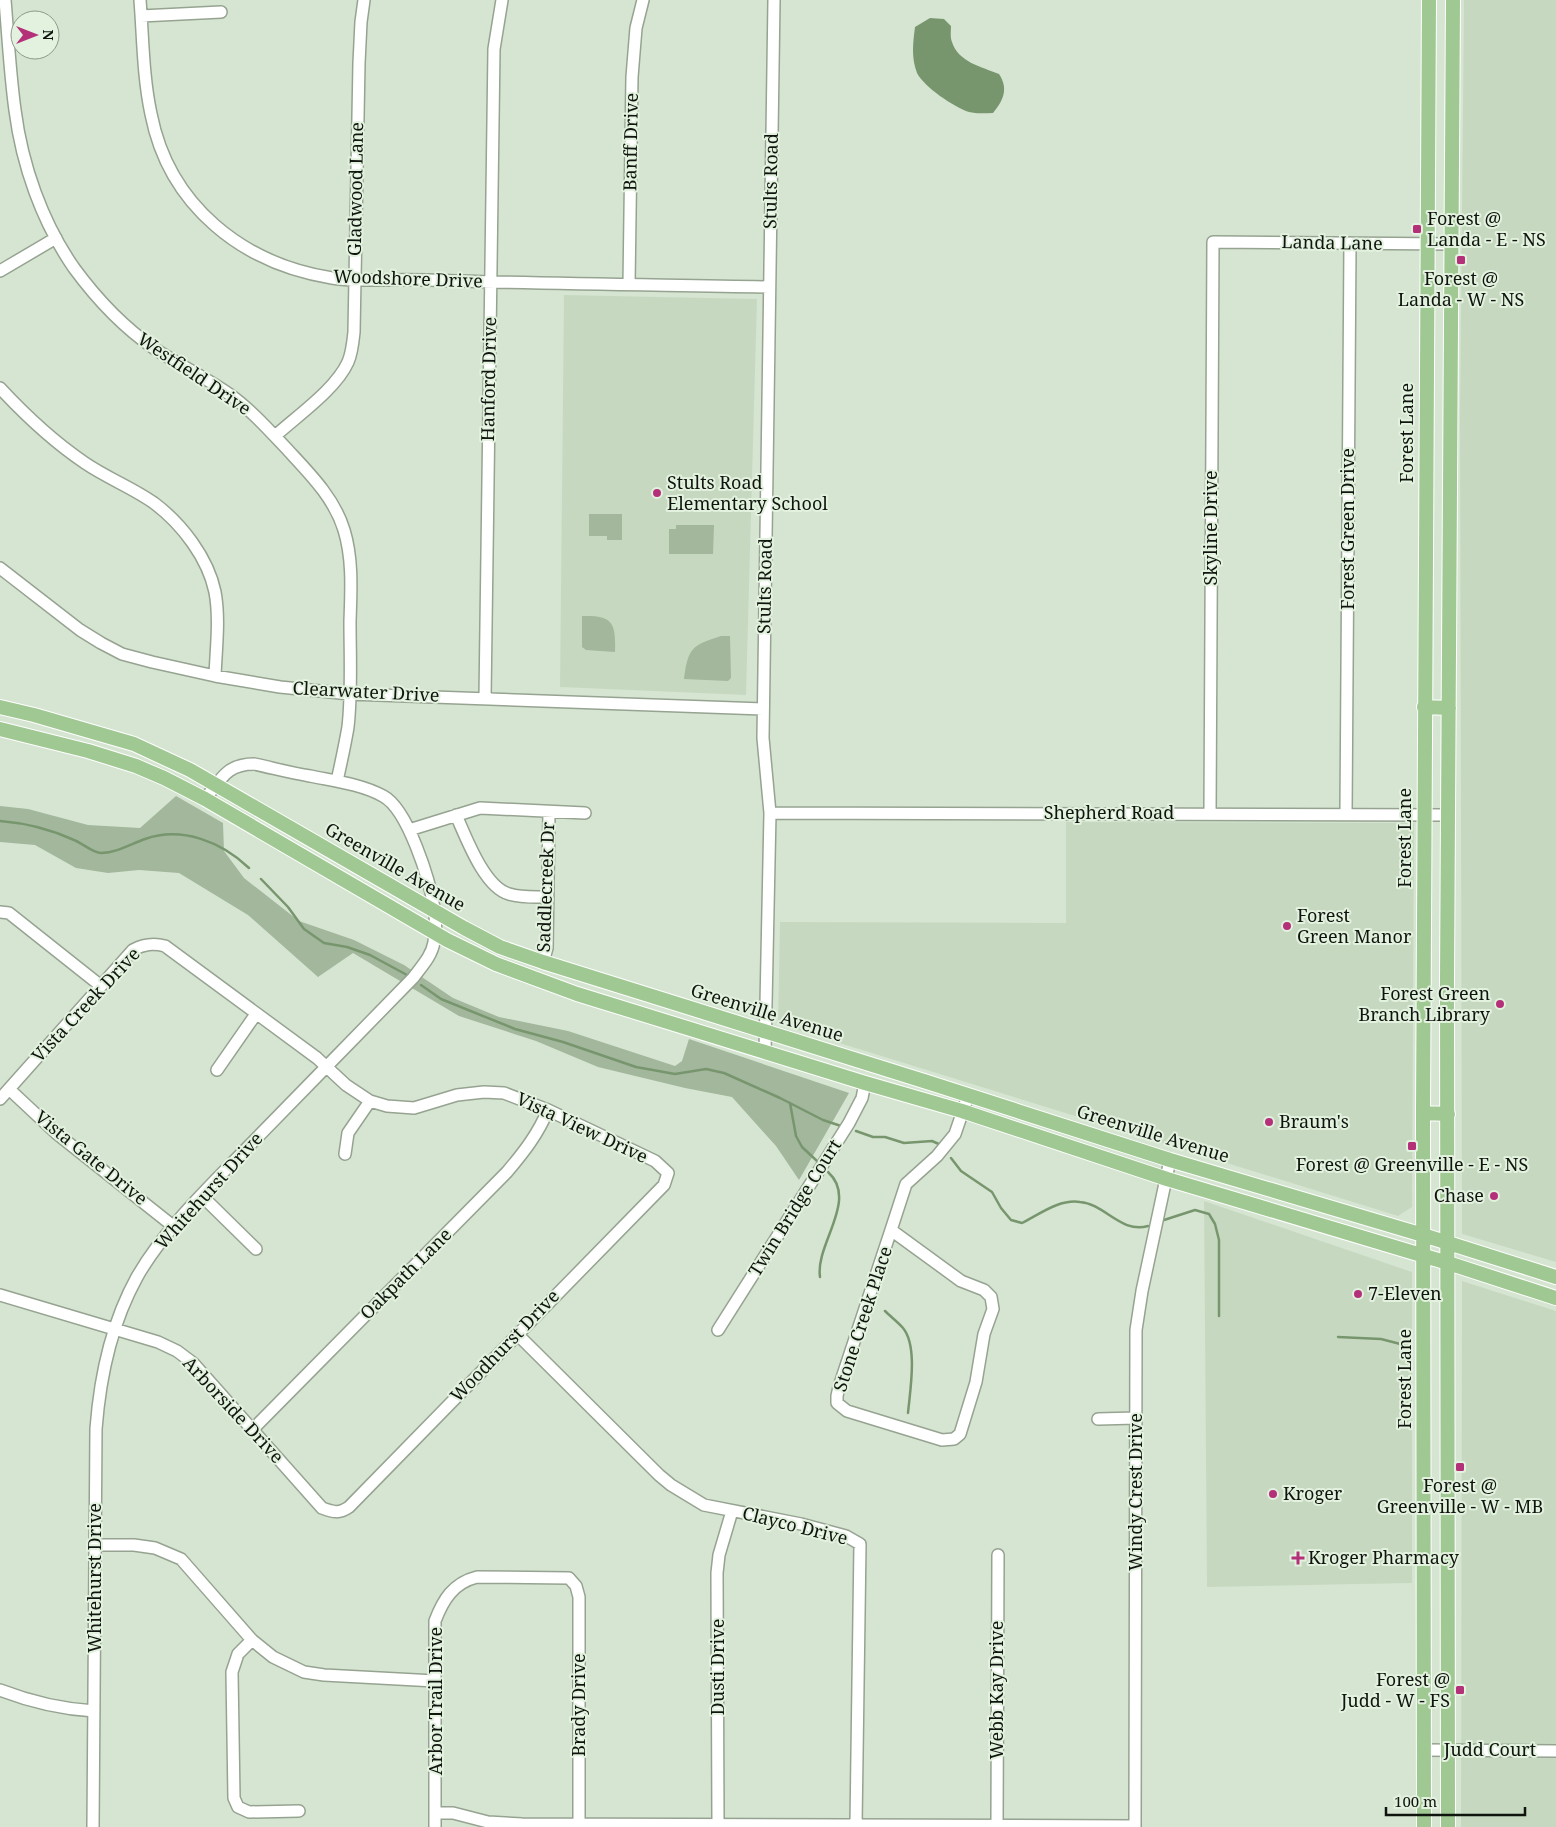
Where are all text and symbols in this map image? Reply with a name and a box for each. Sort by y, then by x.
north arrow [10,10,60,60]
text: N [39,29,58,41]
street label: Banff Drive [617,93,643,191]
street label: Gladwood Lane [342,122,368,256]
street label: Stults Road [757,133,783,229]
place label: Forest @ Landa - E - NS [1427,206,1546,251]
marker: Forest @ Landa - E - NS [1411,223,1423,235]
street label: Landa Lane [1281,229,1383,255]
marker: Forest @ Landa - W - NS [1455,254,1467,266]
street label: Woodshore Drive [333,263,483,293]
place label: Forest @ Landa - W - NS [1398,266,1524,311]
street label: Hanford Drive [475,316,501,442]
street label: Westfield Drive [133,326,256,420]
street label: Forest Lane [1394,383,1418,483]
street label: Forest Green Drive [1335,448,1359,610]
place label: Stults Road Elementary School [667,470,828,515]
street label: Skyline Drive [1198,470,1222,586]
marker: Stults Road Elementary School [651,487,663,499]
street label: Stults Road [751,538,777,634]
street label: Clearwater Drive [292,675,440,707]
street label: Forest Lane [1392,788,1416,888]
street label: Shepherd Road [1044,800,1174,824]
street label: Greenville Avenue [321,816,470,916]
street label: Saddlecreek Dr [531,821,559,953]
place label: Forest Green Manor [1297,903,1412,948]
marker: Forest Green Manor [1281,920,1293,932]
street label: Vista Creek Drive [26,942,145,1067]
street label: Greenville Avenue [688,977,846,1047]
place label: Forest Green Branch Library [1358,981,1491,1026]
marker: Forest Green Branch Library [1494,998,1506,1010]
street label: Vista View Drive [513,1086,652,1168]
street label: Greenville Avenue [1074,1098,1232,1168]
street label: Vista Gate Drive [30,1104,153,1210]
place label: Braum's [1279,1109,1349,1133]
marker: Braum's [1263,1116,1275,1128]
street label: Whitehurst Drive [149,1127,267,1254]
street label: Twin Bridge Court [742,1134,846,1281]
marker: Forest @ Greenville - E - NS [1406,1140,1418,1152]
place label: Forest @ Greenville - E - NS [1296,1152,1528,1176]
place label: Chase [1434,1183,1484,1207]
marker: Chase [1488,1190,1500,1202]
street label: Oakpath Lane [354,1222,456,1324]
street label: Stone Creek Place [827,1243,897,1394]
place label: 7-Eleven [1368,1281,1442,1305]
street label: Woodhurst Drive [444,1284,564,1407]
marker: 7-Eleven [1352,1288,1364,1300]
street label: Forest Lane [1392,1329,1416,1429]
street label: Arborside Drive [178,1351,289,1468]
street label: Windy Crest Drive [1123,1413,1147,1571]
marker: Forest @ Greenville - W - MB [1454,1461,1466,1473]
place label: Forest @ Greenville - W - MB [1377,1473,1543,1518]
place label: Kroger [1283,1481,1343,1505]
marker: Kroger [1267,1488,1279,1500]
street label: Clayco Drive [740,1500,850,1550]
street label: Whitehurst Drive [82,1503,106,1653]
place label: Kroger Pharmacy [1308,1545,1460,1569]
marker: Kroger Pharmacy [1292,1552,1304,1564]
street label: Dusti Drive [705,1619,729,1715]
street label: Webb Kay Drive [984,1621,1008,1759]
street label: Arbor Trail Drive [423,1627,447,1775]
street label: Brady Drive [566,1653,590,1757]
place label: Forest @ Judd - W - FS [1340,1667,1450,1712]
marker: Forest @ Judd - W - FS [1454,1684,1466,1696]
street label: Judd Court [1443,1737,1536,1761]
scale bar [1386,1784,1525,1816]
text: 100 m [1394,1791,1437,1811]

